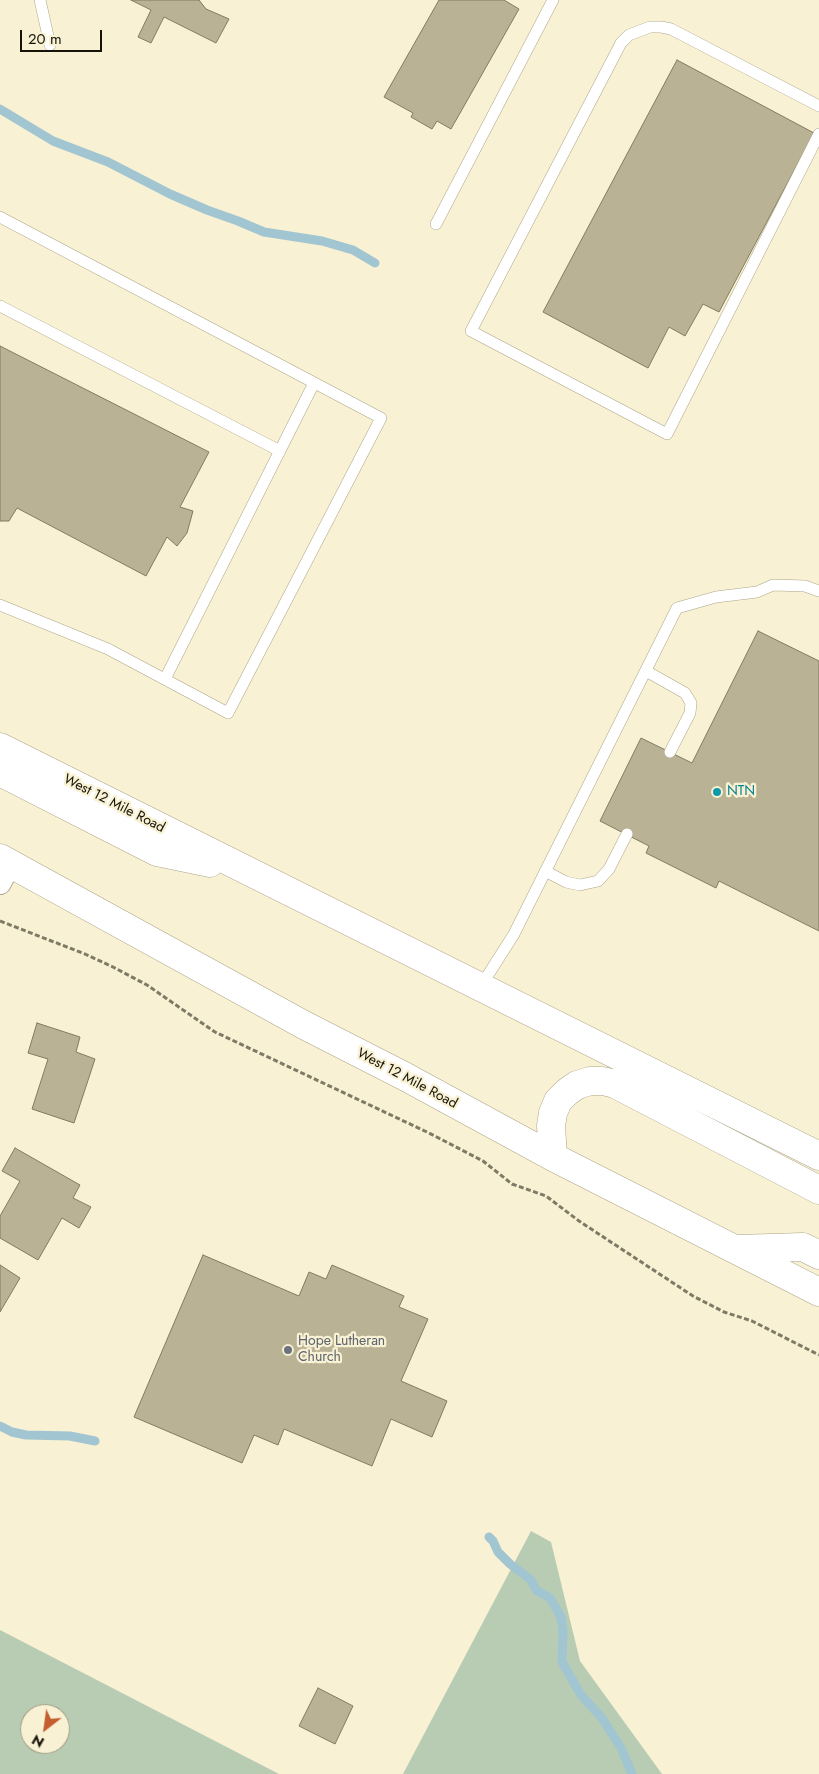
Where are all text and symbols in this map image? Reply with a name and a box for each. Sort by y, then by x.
scale bar [22,20,105,52]
text: 20 m [28,28,62,50]
street label: West 12 Mile Road [61,771,167,837]
place label: NTN [727,784,755,800]
marker: NTN [711,786,723,798]
street label: West 12 Mile Road [354,1045,460,1113]
place label: Hope Lutheran Church [298,1334,385,1366]
marker: Hope Lutheran Church [282,1344,294,1356]
north arrow [20,1704,70,1754]
text: N [28,1730,48,1753]

